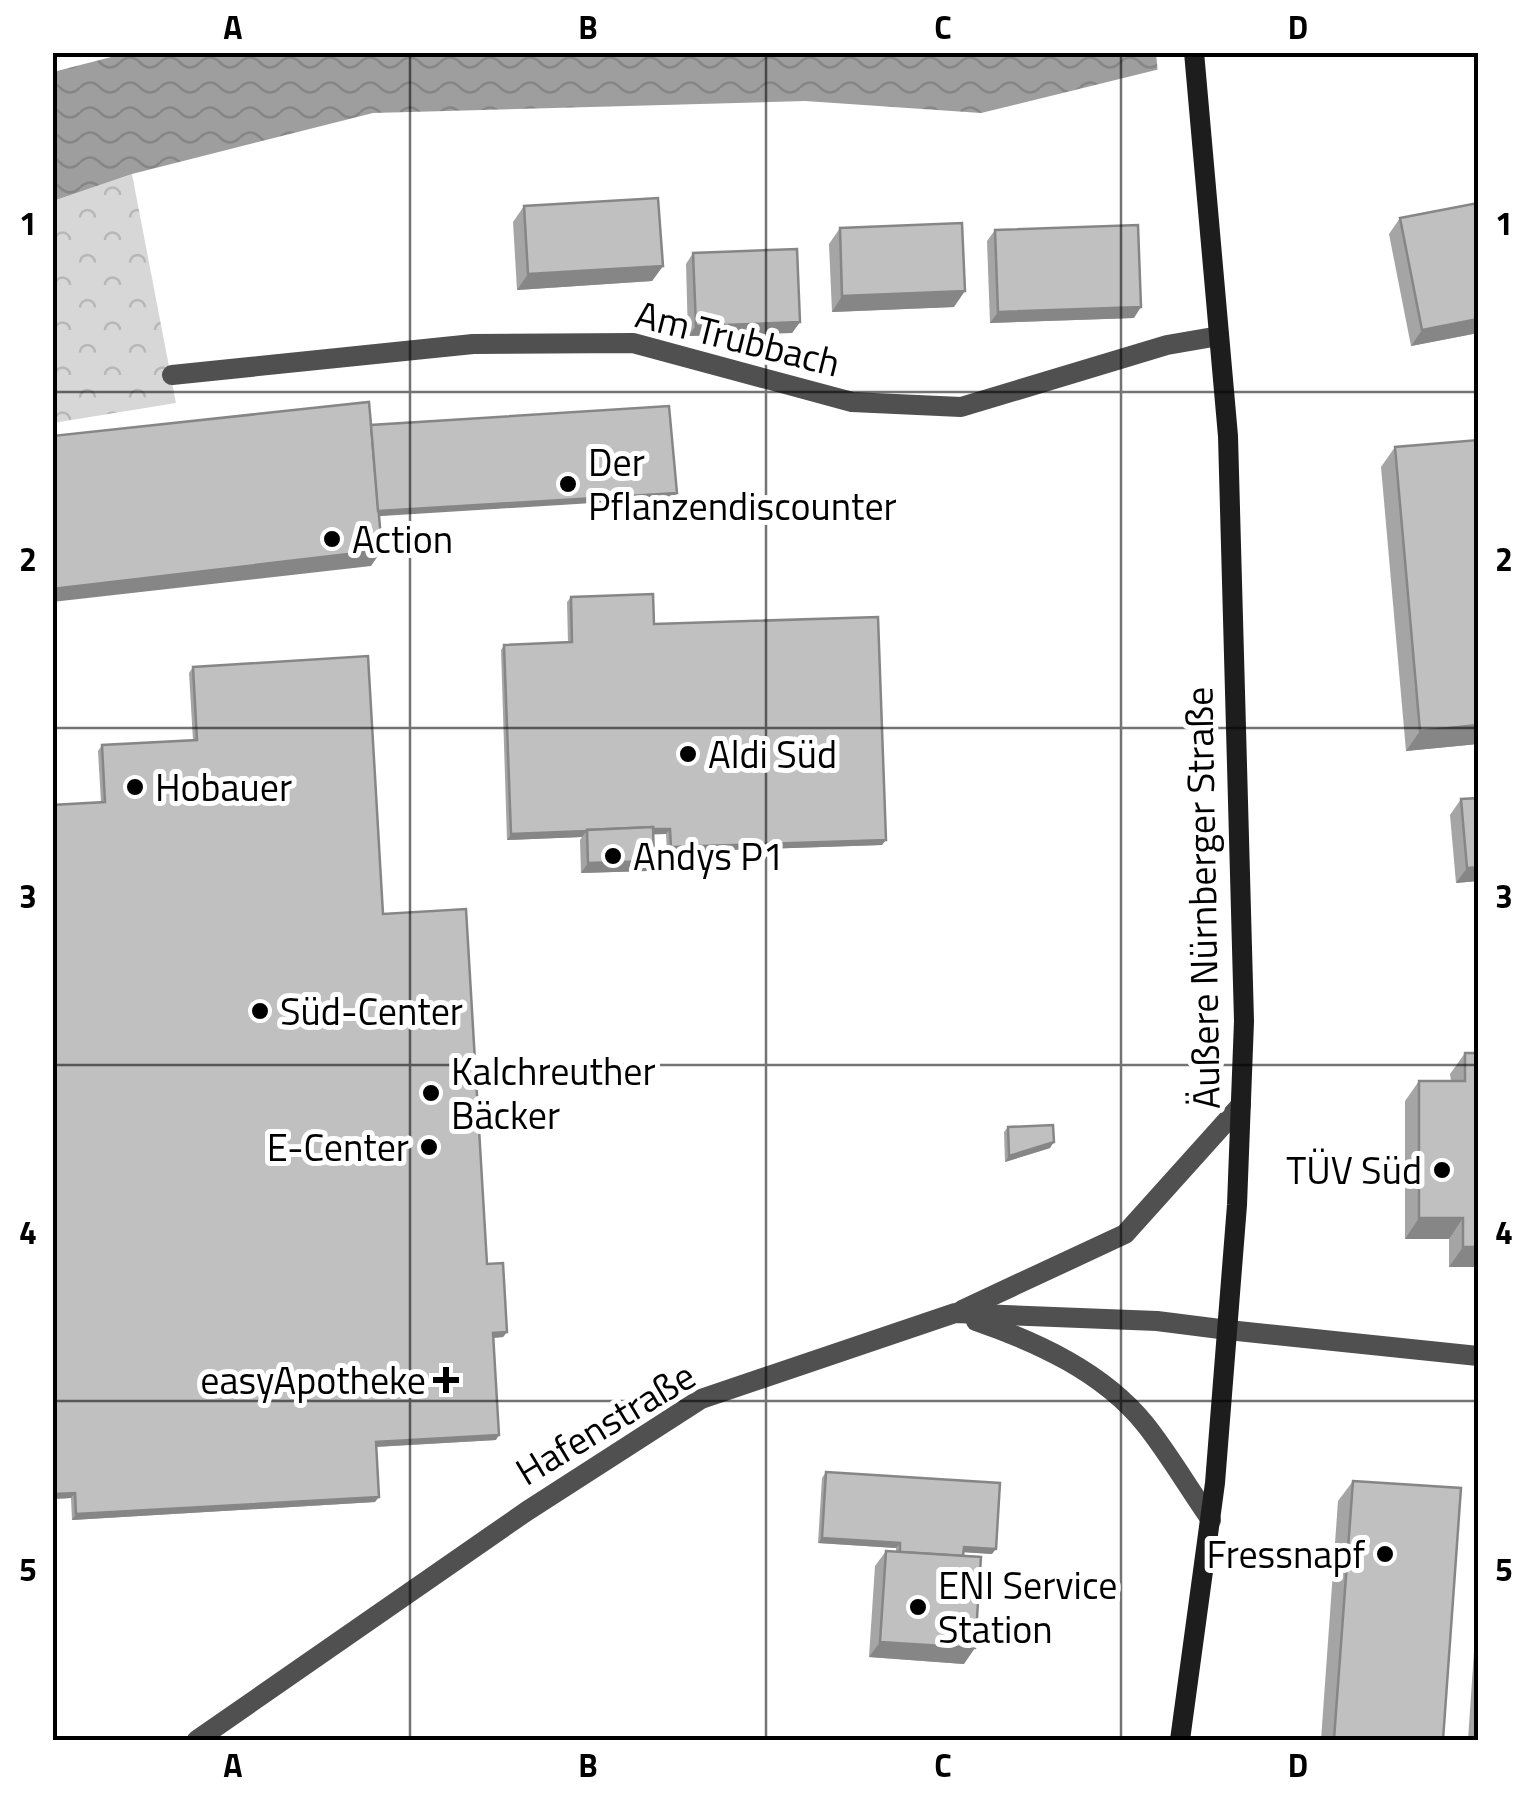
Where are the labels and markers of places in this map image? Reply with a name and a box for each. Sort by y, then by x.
place label: Der Pflanzendiscounter [588,433,897,535]
marker: Der Pflanzendiscounter [557,473,579,495]
place label: Action [352,510,453,568]
marker: Action [321,528,343,550]
place label: Aldi Süd [708,725,837,783]
marker: Aldi Süd [677,743,699,765]
place label: Hobauer [155,758,292,816]
marker: Hobauer [124,776,146,798]
place label: Andys P1 [633,827,784,885]
marker: Andys P1 [602,845,624,867]
place label: Süd-Center [280,982,463,1040]
marker: Süd-Center [249,1000,271,1022]
place label: Kalchreuther Bäcker [451,1042,656,1144]
marker: Kalchreuther Bäcker [420,1082,442,1104]
place label: E-Center [267,1118,409,1176]
marker: E-Center [418,1136,440,1158]
place label: TÜV Süd [1286,1141,1422,1199]
marker: TÜV Süd [1431,1159,1453,1181]
place label: easyApotheke [200,1351,426,1409]
marker: easyApotheke [435,1369,457,1391]
place label: Fressnapf [1206,1525,1365,1583]
marker: Fressnapf [1374,1543,1396,1565]
place label: ENI Service Station [938,1556,1117,1658]
marker: ENI Service Station [907,1596,929,1618]

